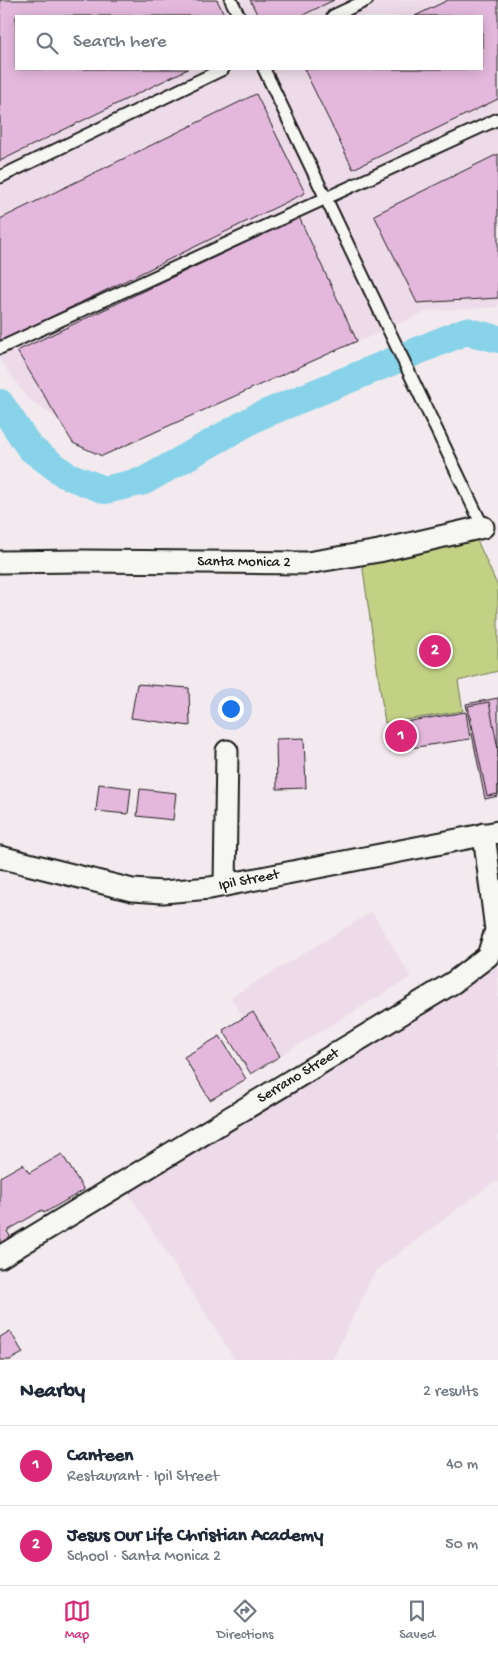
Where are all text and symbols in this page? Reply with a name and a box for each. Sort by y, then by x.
search box [15,15,483,70]
icon: search [33,29,61,57]
text: Search here [73,31,167,54]
street label: Santa Monica 2 [197,553,291,572]
pin: 2 [419,632,451,670]
your location [218,696,244,722]
pin: 1 [385,717,417,755]
street label: Ipil Street [217,865,283,895]
street label: Serrano Street [254,1044,344,1108]
text: Nearby [20,1380,85,1405]
text: 2 results [423,1383,478,1402]
text: Canteen [67,1445,133,1468]
text: 1 [33,1456,39,1475]
text: 40 m [446,1456,478,1475]
text: Restaurant · Ipil Street [67,1468,219,1487]
text: Jesus Our Life Christian Academy [67,1525,323,1548]
text: 2 [32,1536,40,1555]
text: 50 m [445,1536,478,1555]
text: School · Santa Monica 2 [67,1548,221,1567]
tab: Map [63,1597,91,1644]
tab: Directions [217,1597,274,1644]
tab: Saved [399,1597,435,1644]

